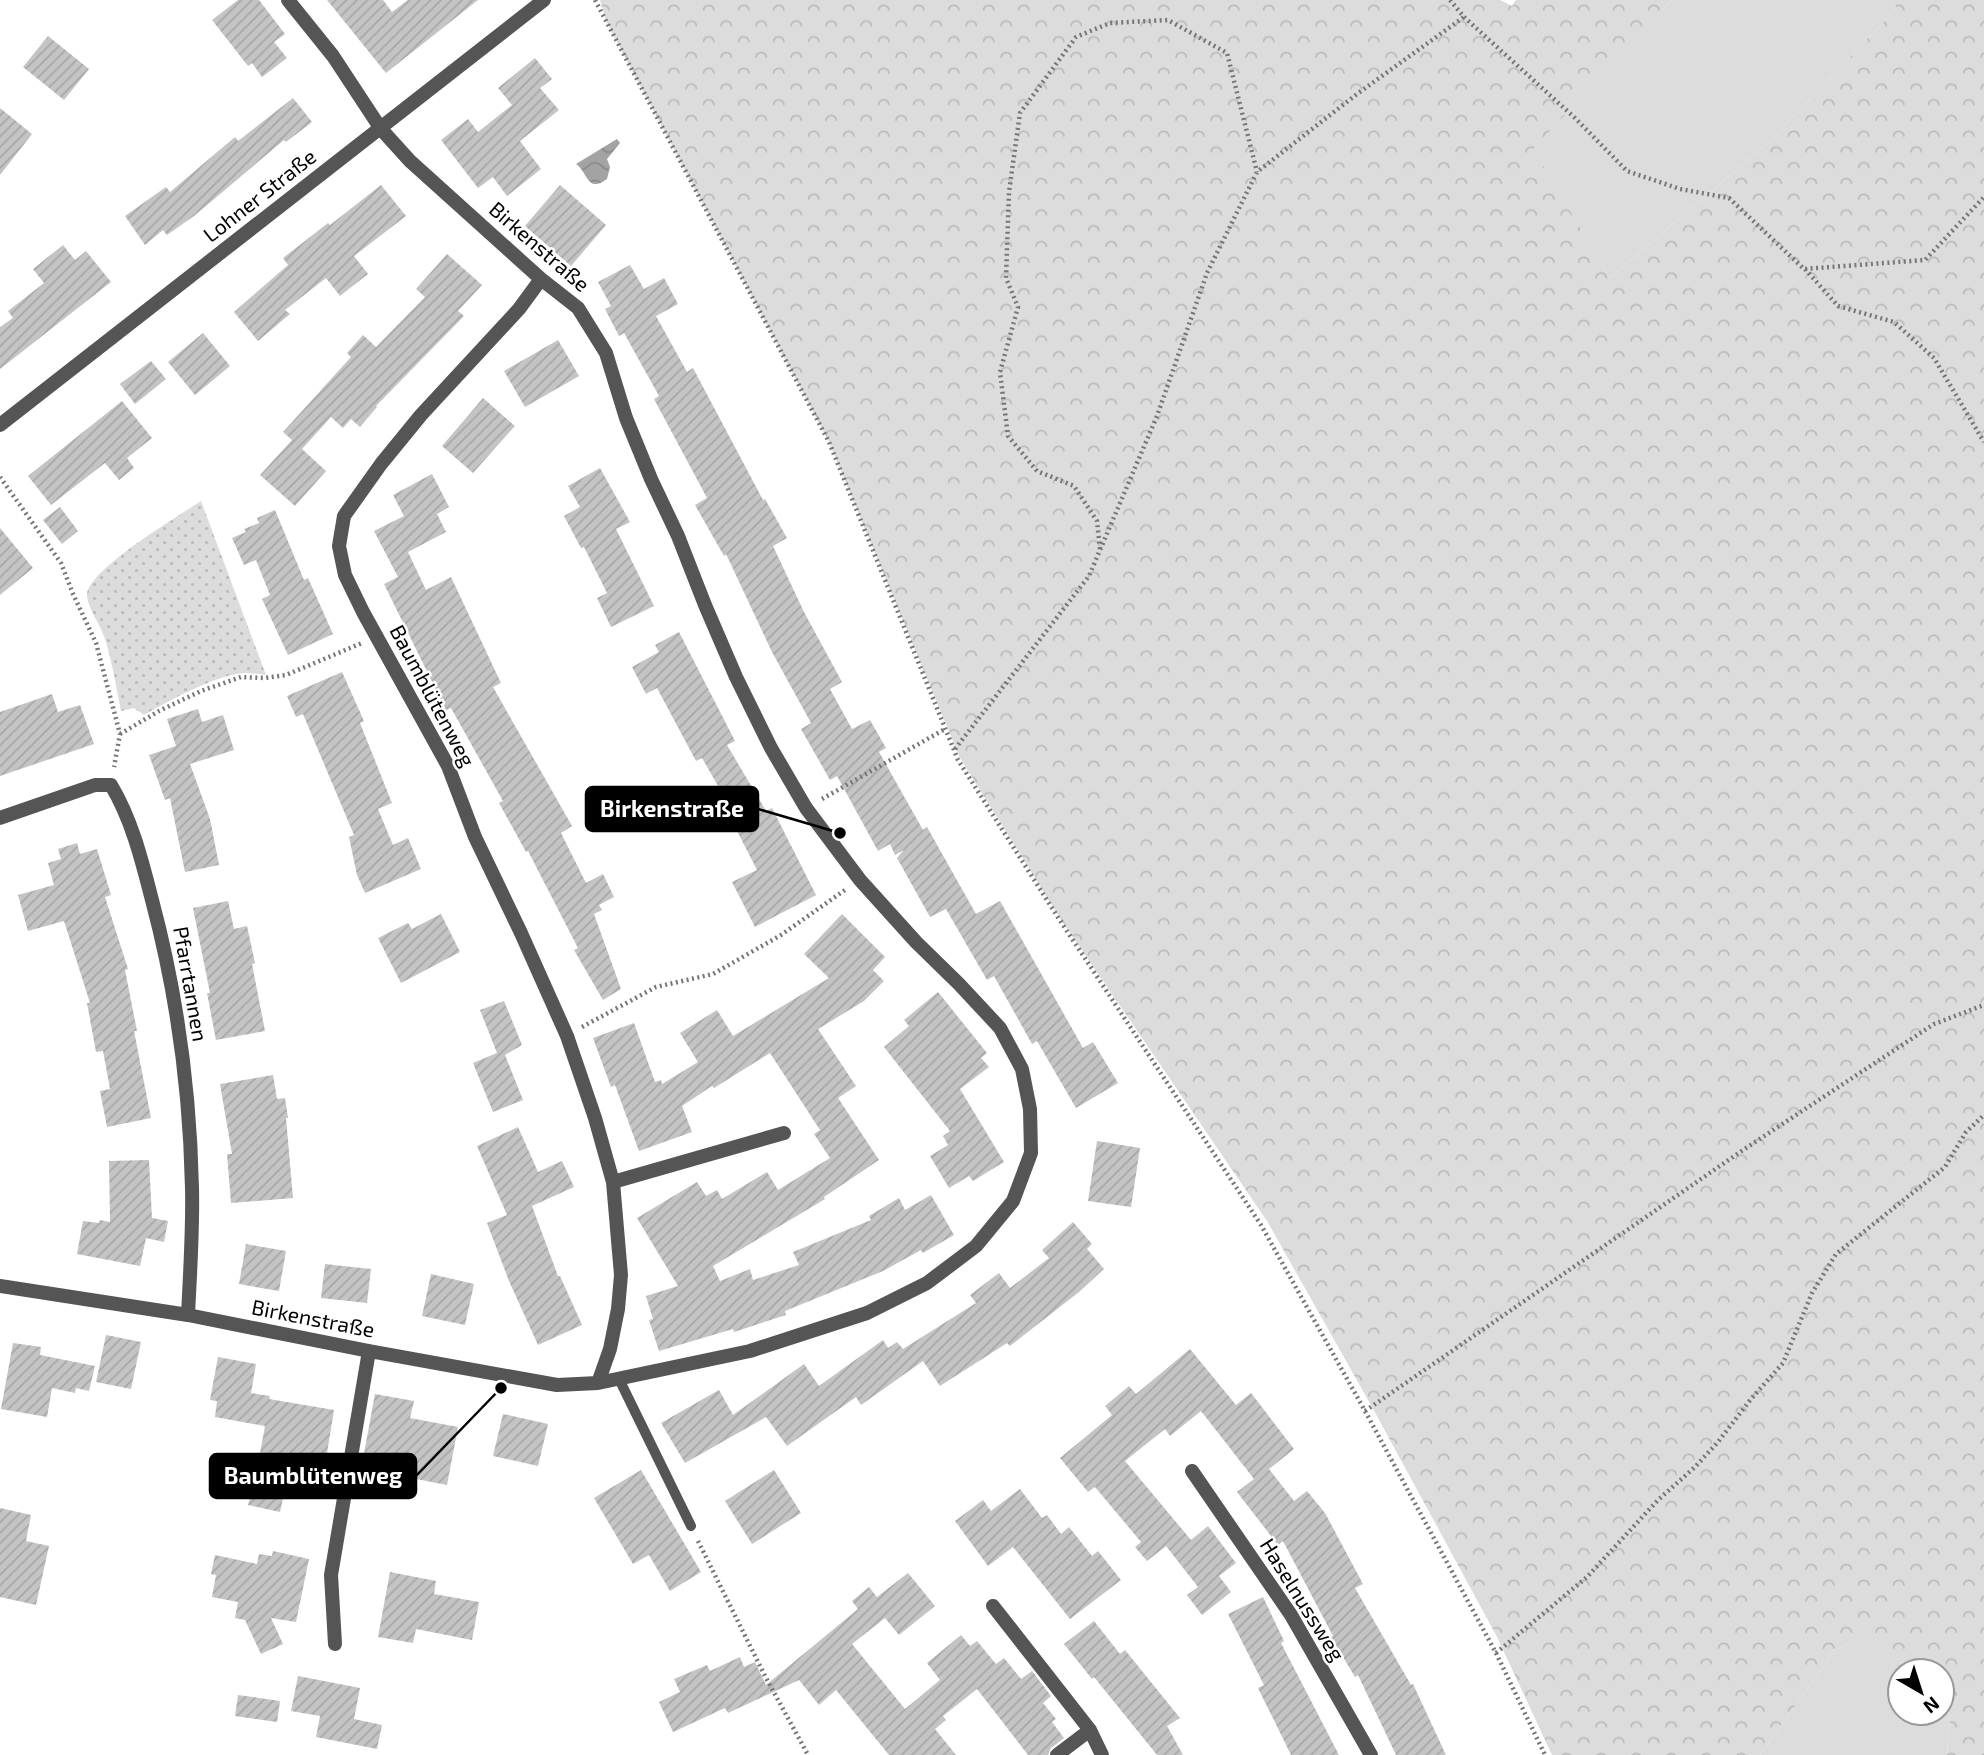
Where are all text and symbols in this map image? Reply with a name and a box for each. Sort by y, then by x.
street label: Lohner Straße [198,143,320,247]
street label: Birkenstraße [485,196,595,296]
street label: Baumblütenweg [385,620,481,771]
callout: Birkenstraße [586,787,758,831]
text: Birkenstraße [600,794,744,822]
street label: Pfarrtannen [169,924,214,1043]
street label: Birkenstraße [250,1293,377,1342]
callout: Baumblütenweg [210,1454,416,1498]
text: Baumblütenweg [224,1461,403,1489]
street label: Haselnussweg [1256,1533,1351,1665]
north arrow [1886,1657,1956,1727]
text: N [1919,1692,1945,1719]

